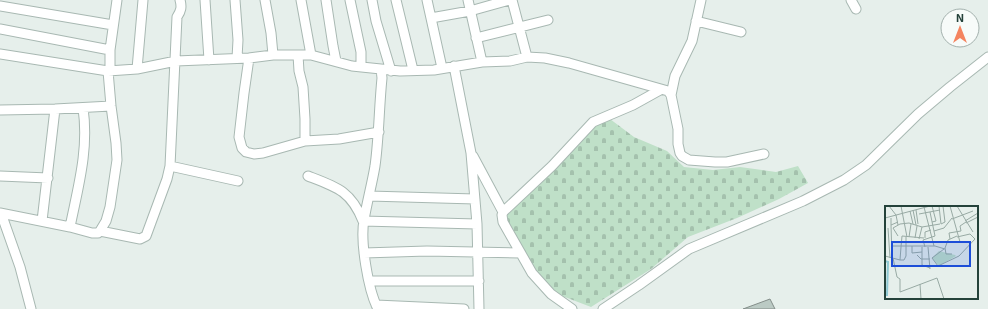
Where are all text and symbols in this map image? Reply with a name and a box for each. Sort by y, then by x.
north arrow [940,8,980,48]
text: N [956,11,964,24]
inset map [885,206,978,299]

